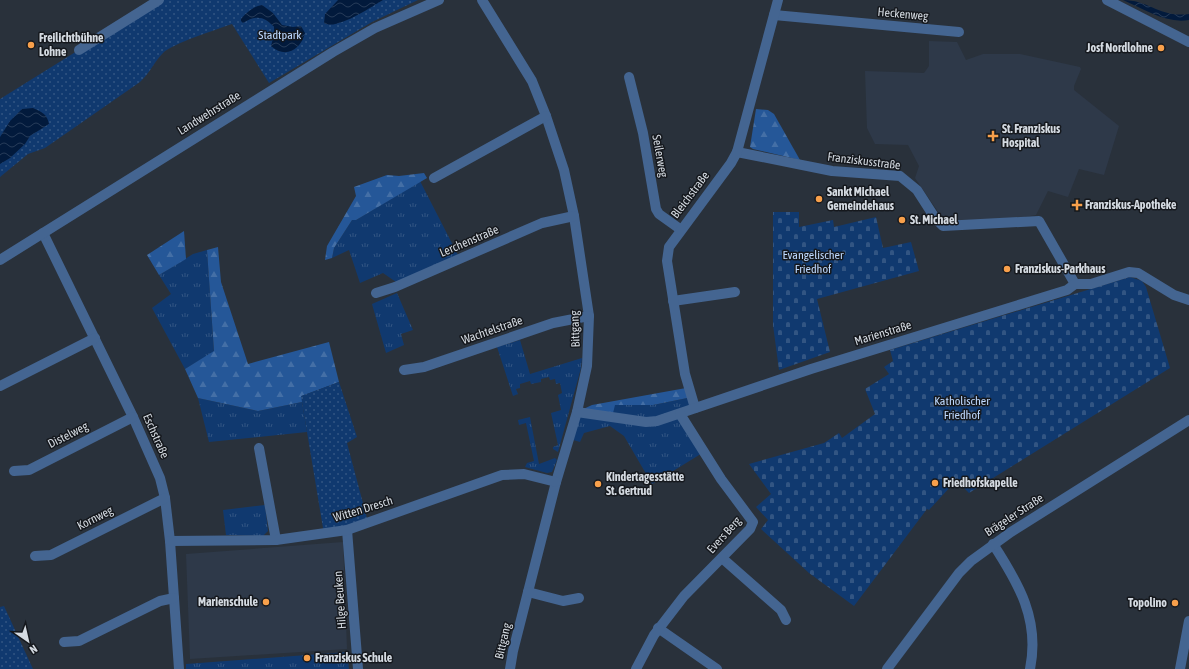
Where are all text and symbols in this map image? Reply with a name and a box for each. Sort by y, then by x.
street label: Heckenweg [877,5,930,23]
park label: Stadtpark [258,28,302,42]
place label: Freilichtbühne Lohne [39,31,104,59]
marker: Freilichtbühne Lohne [26,40,36,50]
place label: Josf Nordlohne [1086,41,1154,55]
marker: Josf Nordlohne [1156,43,1166,53]
street label: Landwehrstraße [175,88,243,138]
place label: St. Franziskus Hospital [1002,122,1061,150]
marker: St. Franziskus Hospital [987,130,999,142]
street label: Seilerweg [649,134,671,179]
street label: Franziskusstraße [827,150,901,172]
street label: Bleichstraße [668,169,712,221]
place label: Sankt Michael Gemeindehaus [827,185,895,213]
marker: Sankt Michael Gemeindehaus [814,194,824,204]
place label: Franziskus-Apotheke [1085,198,1177,212]
marker: Franziskus-Apotheke [1072,200,1082,210]
place label: St. Michael [910,213,958,227]
marker: St. Michael [897,215,907,225]
street label: Lerchenstraße [437,222,501,260]
park label: Evangelischer Friedhof [782,248,844,276]
place label: Franziskus-Parkhaus [1015,262,1106,276]
marker: Franziskus-Parkhaus [1002,264,1012,274]
street label: Bittgang [567,310,583,348]
street label: Wachtelstraße [460,313,524,347]
street label: Marienstraße [853,318,913,348]
park label: Katholischer Friedhof [934,394,990,422]
street label: Eschstraße [140,412,172,460]
street label: Distelweg [46,419,91,451]
place label: Kindertagesstätte St. Gertrud [606,470,685,498]
place label: Friedhofskapelle [943,476,1018,490]
marker: Friedhofskapelle [930,478,940,488]
marker: Kindertagesstätte St. Gertrud [593,479,603,489]
street label: Brägeler Straße [982,491,1046,539]
street label: Witten Dresch [332,493,394,525]
street label: Kornweg [75,503,116,533]
street label: Evers Berg [704,513,745,556]
street label: Hilge Beuken [331,571,349,629]
place label: Marienschule [198,595,259,609]
place label: Topolino [1128,596,1167,610]
marker: Marienschule [261,597,271,607]
marker: Topolino [1170,598,1180,608]
north arrow [8,621,48,661]
street label: Bittgang [492,621,514,661]
text: N [28,642,40,656]
place label: Franziskus Schule [315,651,393,665]
marker: Franziskus Schule [302,653,312,663]

